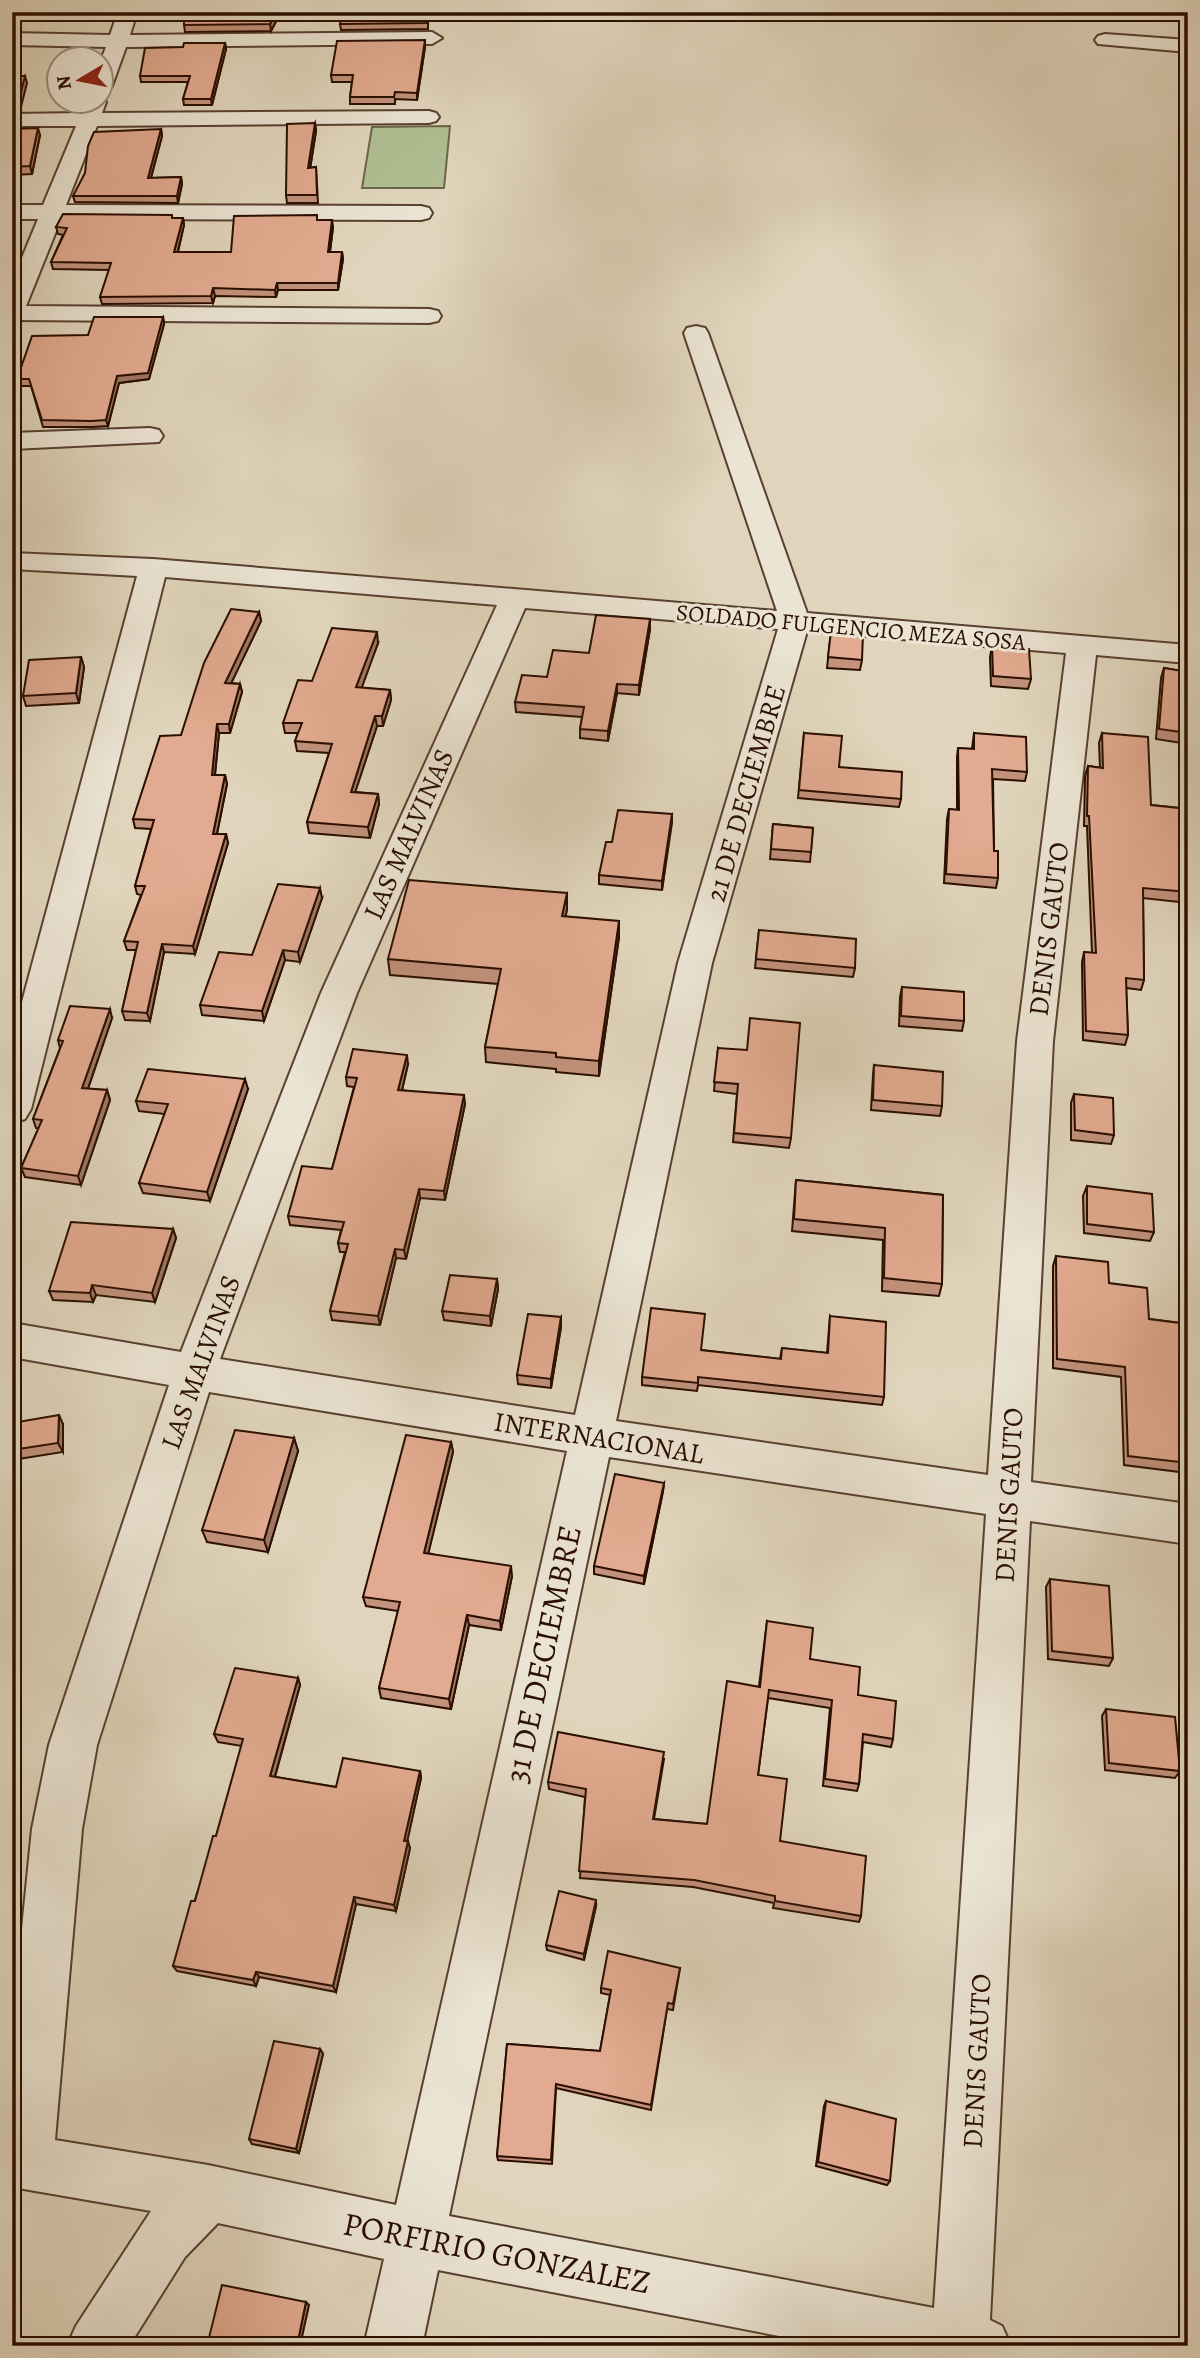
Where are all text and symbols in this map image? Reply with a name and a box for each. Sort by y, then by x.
north arrow [46,46,116,116]
text: N [50,74,78,92]
street label: SOLDADO FULGENCIO MEZA SOSA [675,597,1028,658]
street label: 21 DE DECIEMBRE [697,680,795,906]
street label: LAS MALVINAS [354,743,463,926]
street label: DENIS GAUTO [1019,840,1079,1018]
street label: LAS MALVINAS [152,1270,250,1455]
street label: INTERNACIONAL [491,1403,707,1473]
street label: DENIS GAUTO [985,1407,1033,1583]
street label: 31 DE DECIEMBRE [493,1521,592,1787]
street label: DENIS GAUTO [953,1973,1001,2149]
street label: PORFIRIO GONZALEZ [339,2201,655,2304]

